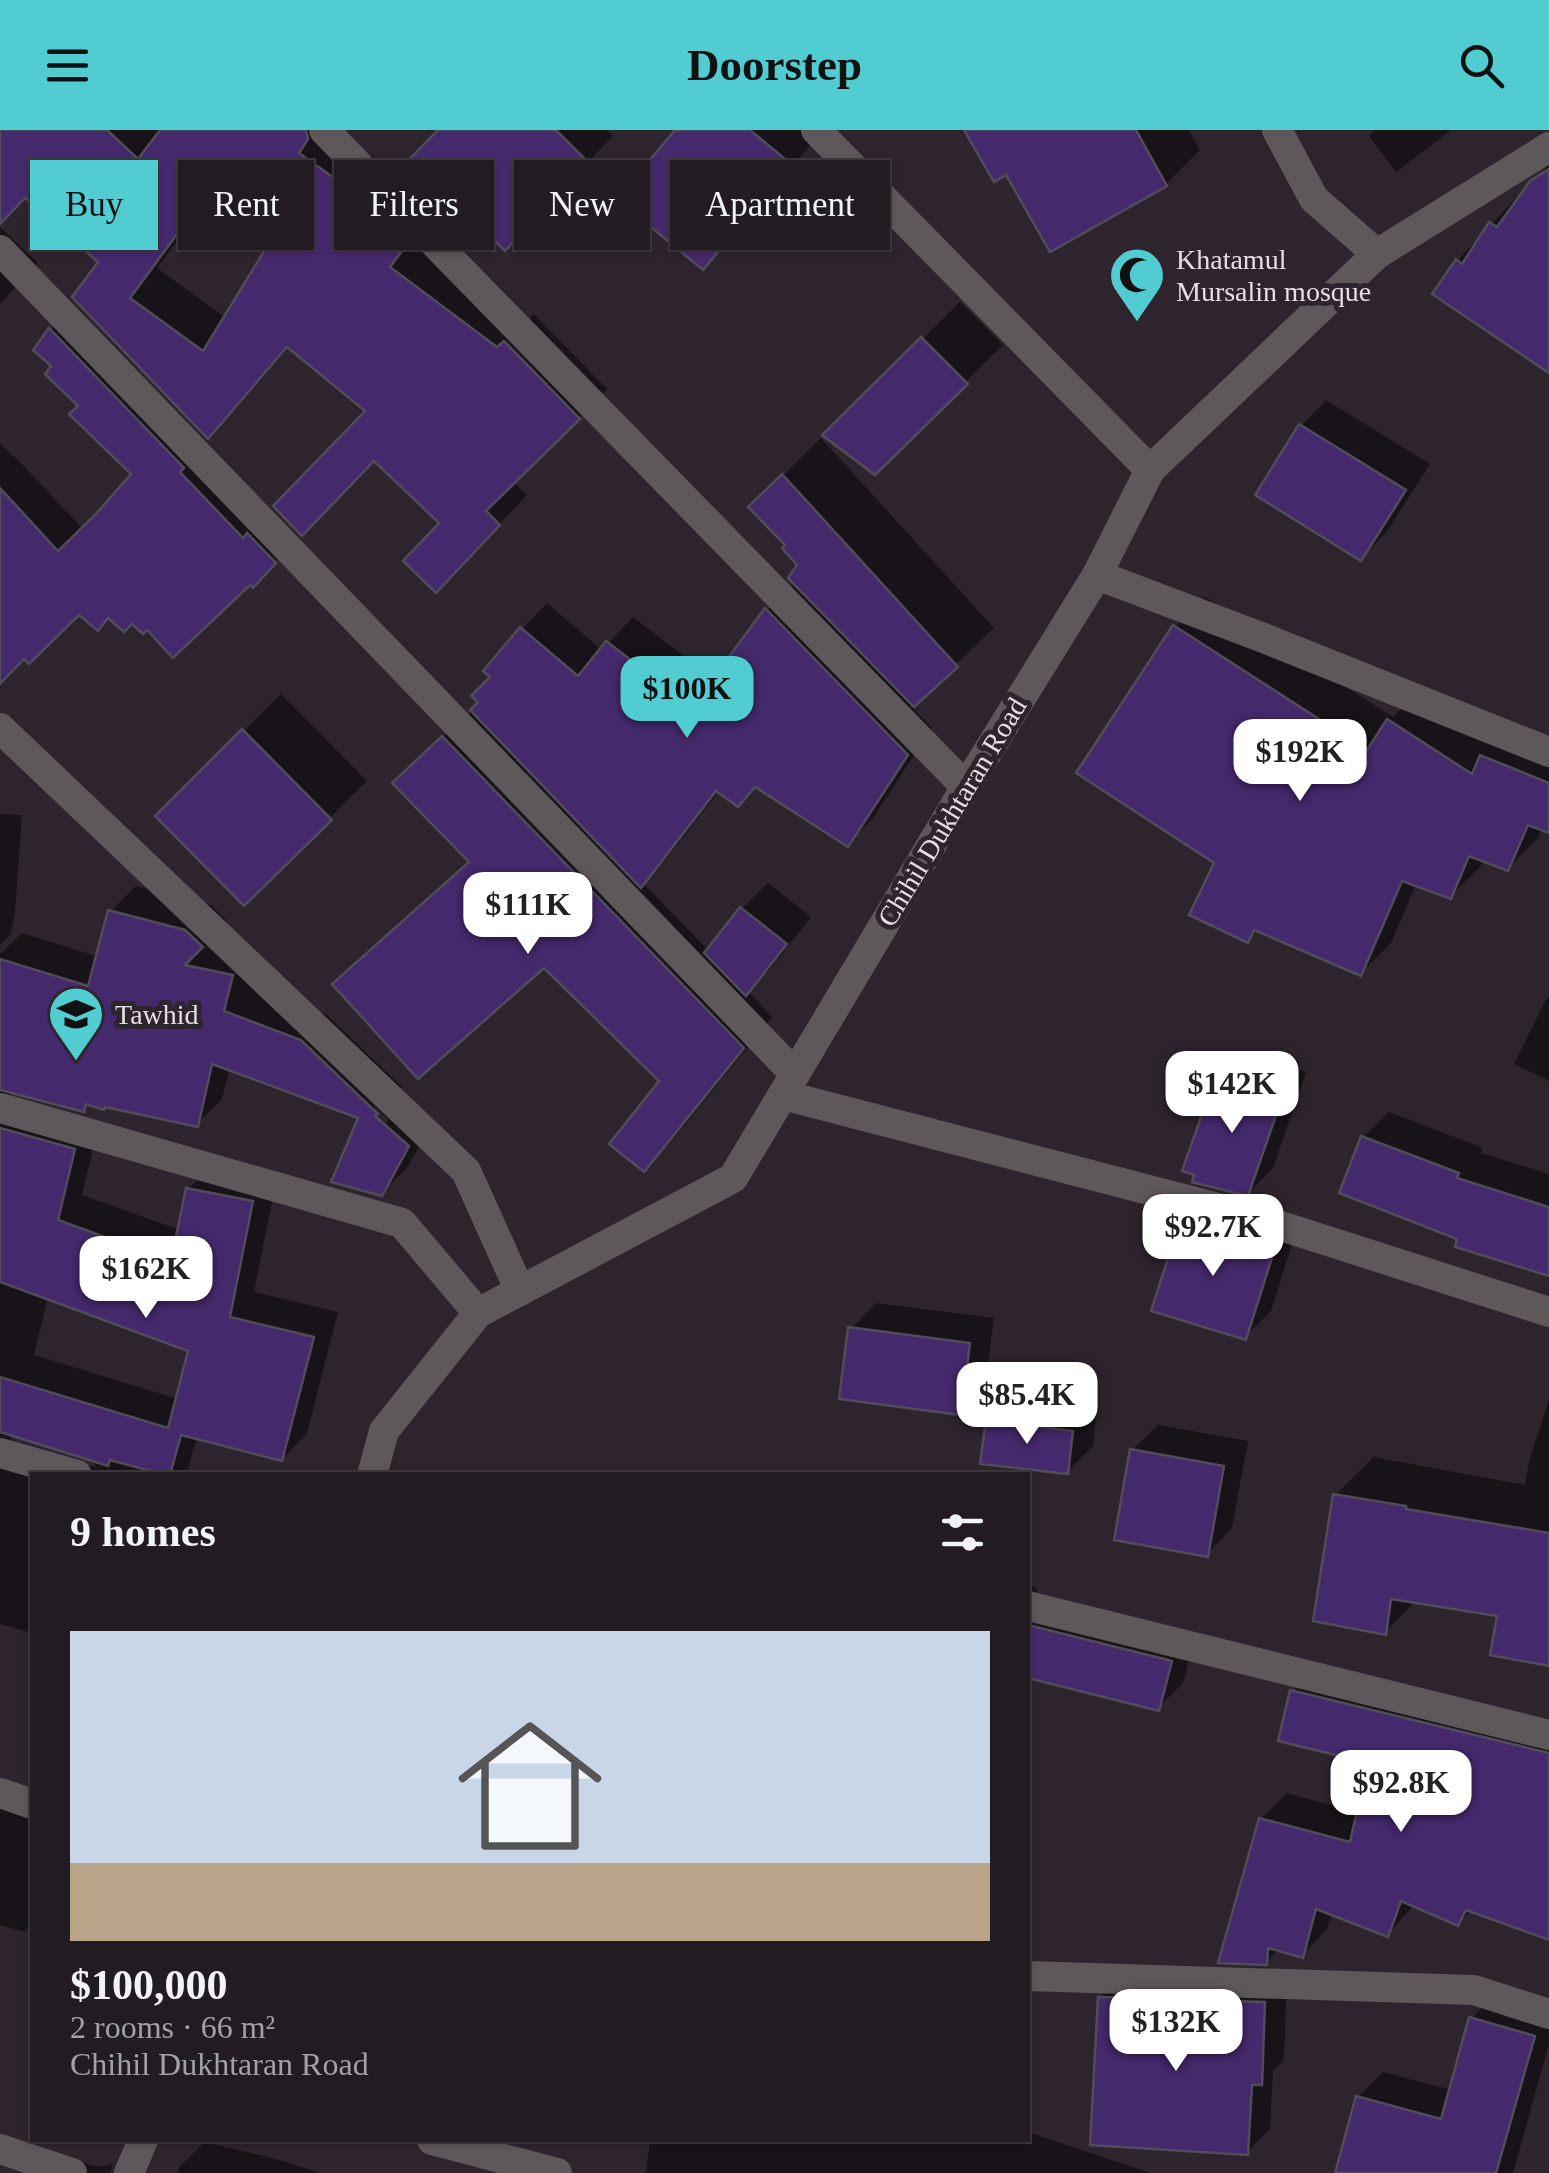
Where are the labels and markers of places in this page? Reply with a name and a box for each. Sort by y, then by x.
place label: Khatamul Mursalin mosque [1176,244,1371,307]
mosque icon: Khatamul Mursalin mosque [1107,245,1167,324]
pin: $100K [617,656,757,741]
pin: $192K [1230,719,1370,804]
pin: $111K [458,872,598,957]
school or university icon: Tawhid [46,984,106,1063]
place label: Tawhid [115,999,199,1030]
pin: $142K [1162,1051,1302,1136]
pin: $92.7K [1132,1194,1294,1279]
pin: $162K [76,1236,216,1321]
pin: $85.4K [946,1362,1108,1447]
pin: $92.8K [1320,1750,1482,1835]
pin: $132K [1106,1989,1246,2074]

